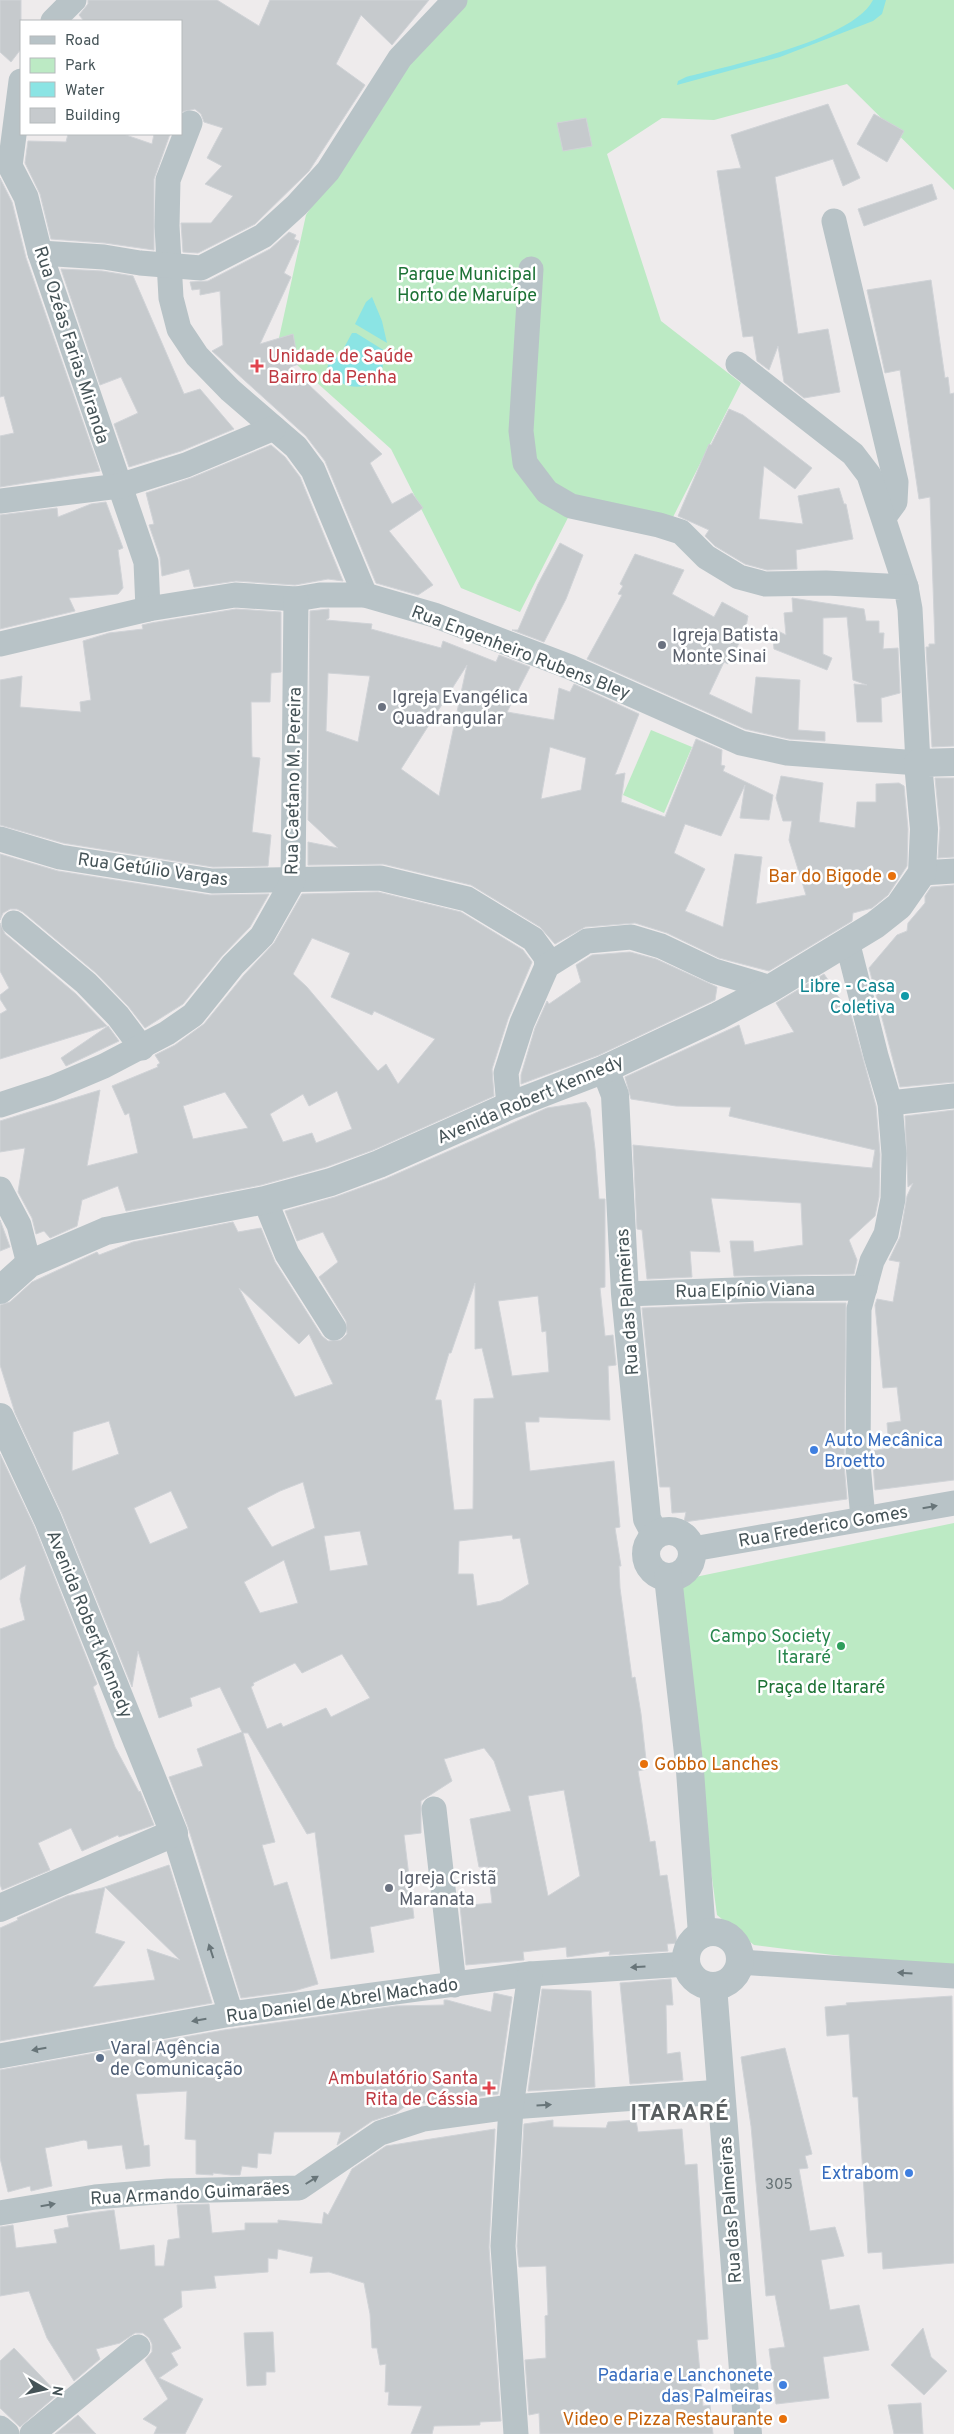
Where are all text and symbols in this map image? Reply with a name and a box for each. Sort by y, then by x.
legend [20,20,182,135]
text: Road [65,32,100,51]
text: Park [65,57,96,76]
text: Water [65,82,105,101]
text: Building [65,107,120,126]
street label: Rua Ozéas Farias Miranda [28,244,113,447]
park label: Parque Municipal Horto de Maruípe [397,264,537,308]
place label: Unidade de Saúde Bairro da Penha [268,346,413,390]
marker: Unidade de Saúde Bairro da Penha [250,359,264,373]
street label: Rua Engenheiro Rubens Bley [408,601,633,706]
place label: Igreja Batista Monte Sinai [672,625,778,669]
marker: Igreja Batista Monte Sinai [656,639,668,651]
street label: Rua Caetano M. Pereira [281,687,308,875]
place label: Igreja Evangélica Quadrangular [392,687,528,731]
marker: Igreja Evangélica Quadrangular [376,701,388,713]
street label: Rua Getúlio Vargas [76,849,230,892]
place label: Bar do Bigode [768,866,882,889]
marker: Bar do Bigode [886,870,898,882]
place label: Libre - Casa Coletiva [800,976,895,1020]
marker: Libre - Casa Coletiva [899,990,911,1002]
street label: Avenida Robert Kennedy [434,1051,627,1150]
street label: Rua das Palmeiras [612,1228,645,1376]
street label: Rua Elpínio Viana [675,1279,815,1304]
place label: Auto Mecânica Broetto [824,1430,943,1474]
marker: Auto Mecânica Broetto [808,1444,820,1456]
street label: Rua Frederico Gomes [737,1501,910,1554]
one-way arrow [923,1502,939,1510]
street label: Avenida Robert Kennedy [40,1527,137,1722]
place label: Campo Society Itararé [710,1626,831,1670]
marker: Campo Society Itararé [835,1640,847,1652]
park label: Praça de Itararé [757,1677,885,1700]
place label: Gobbo Lanches [654,1754,779,1777]
marker: Gobbo Lanches [638,1758,650,1770]
place label: Igreja Cristã Maranata [399,1868,496,1912]
marker: Igreja Cristã Maranata [383,1882,395,1894]
one-way arrow [207,1943,215,1958]
one-way arrow [630,1964,646,1972]
one-way arrow [897,1968,913,1976]
street label: Rua Daniel de Abrel Machado [225,1974,460,2029]
one-way arrow [190,2016,206,2024]
place label: Varal Agência de Comunicação [110,2038,243,2082]
one-way arrow [31,2045,47,2053]
marker: Varal Agência de Comunicação [94,2052,106,2064]
place label: Ambulatório Santa Rita de Cássia [328,2068,478,2112]
marker: Ambulatório Santa Rita de Cássia [482,2081,496,2095]
district label: ITARARÉ [630,2099,730,2128]
one-way arrow [537,2100,553,2108]
street label: Rua das Palmeiras [715,2136,748,2284]
place label: Extrabom [821,2163,899,2186]
marker: Extrabom [903,2167,915,2179]
one-way arrow [306,2175,319,2185]
house number: 305 [765,2176,793,2195]
street label: Rua Armando Guimarães [90,2178,291,2211]
one-way arrow [40,2200,56,2208]
north arrow [20,2364,70,2414]
place label: Padaria e Lanchonete das Palmeiras [598,2365,773,2409]
marker: Padaria e Lanchonete das Palmeiras [777,2379,789,2391]
text: N [47,2384,66,2397]
place label: Video e Pizza Restaurante [562,2409,773,2432]
marker: Video e Pizza Restaurante [777,2413,789,2425]

